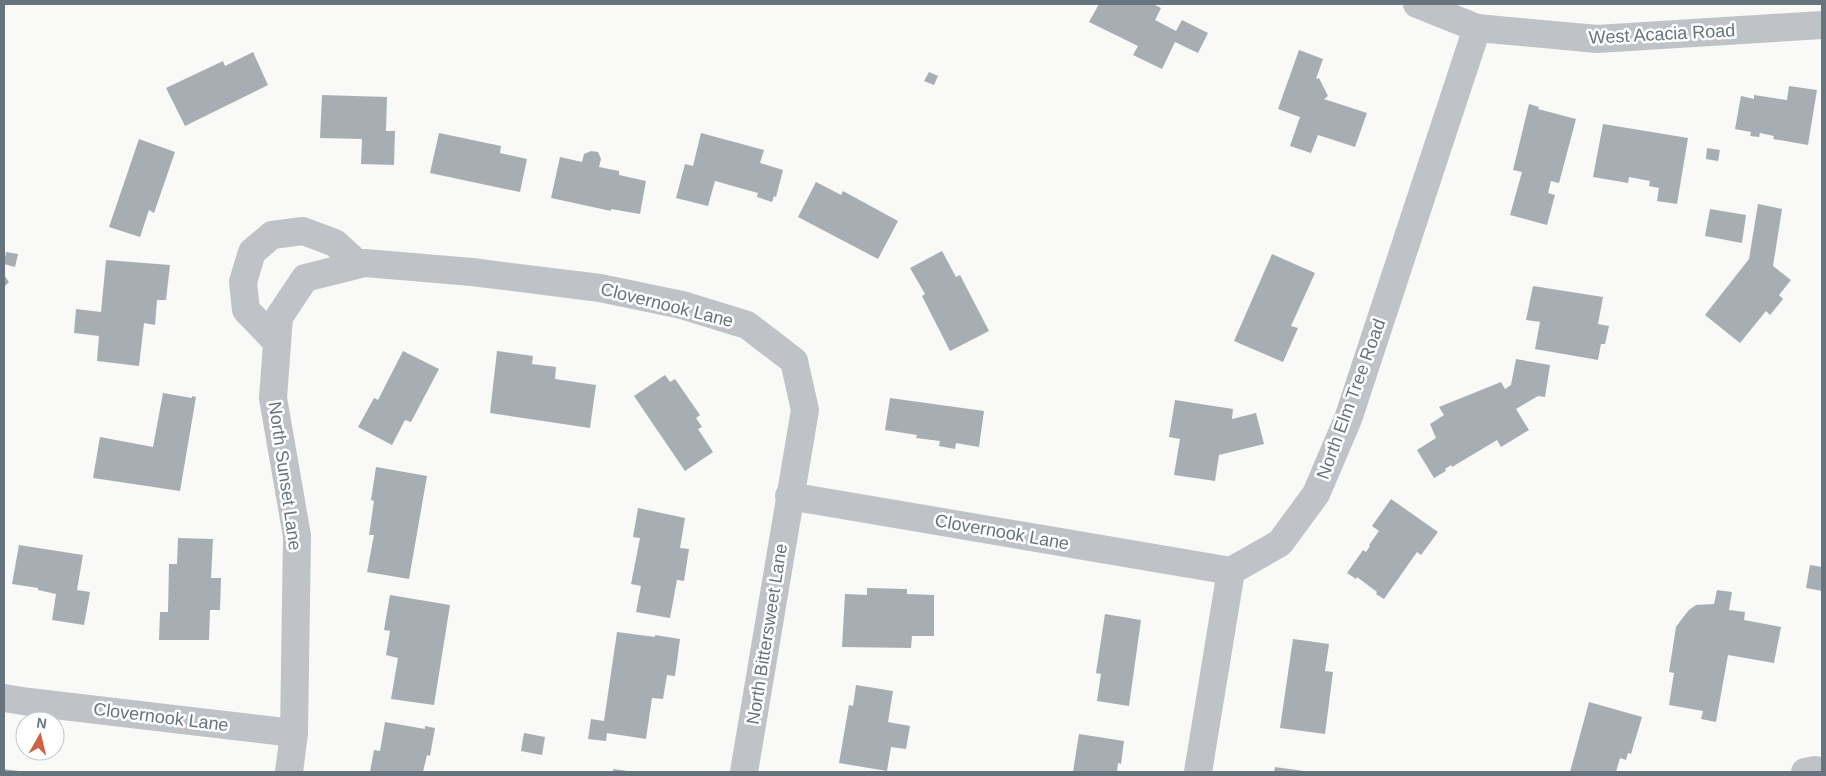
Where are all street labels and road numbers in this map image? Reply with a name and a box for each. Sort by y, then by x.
street label: West Acacia Road [1588,20,1736,48]
street label: Clovernook Lane [599,279,735,331]
street label: North Elm Tree Road [1313,316,1389,482]
street label: North Sunset Lane [265,400,305,552]
street label: Clovernook Lane [933,510,1071,554]
street label: North Bittersweet Lane [743,542,791,726]
street label: Clovernook Lane [92,699,230,735]

